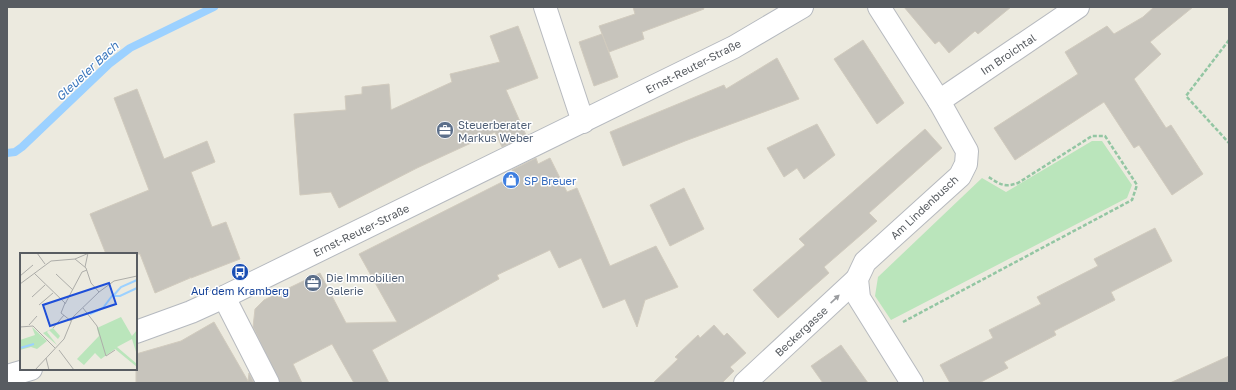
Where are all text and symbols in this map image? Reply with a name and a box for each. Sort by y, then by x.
street label: Im Broichtal [978,31,1038,77]
street label: Ernst-Reuter-Straße [643,36,743,96]
water label: Gleueler Bach [52,38,122,104]
place label: Steuerberater Markus Weber [458,118,534,144]
office icon: Steuerberater Markus Weber [435,120,455,140]
shop icon: SP Breuer [501,170,521,190]
street label: Am Lindenbusch [887,172,961,242]
place label: SP Breuer [524,174,577,187]
street label: Ernst-Reuter-Straße [311,201,411,259]
inset map [20,253,137,370]
bus stop icon: Auf dem Kramberg [230,262,250,282]
place label: Die Immobilien Galerie [326,271,405,297]
office icon: Die Immobilien Galerie [303,273,323,293]
place label: Auf dem Kramberg [191,284,289,297]
one-way arrow [830,295,840,304]
street label: Beckergasse [772,303,830,359]

